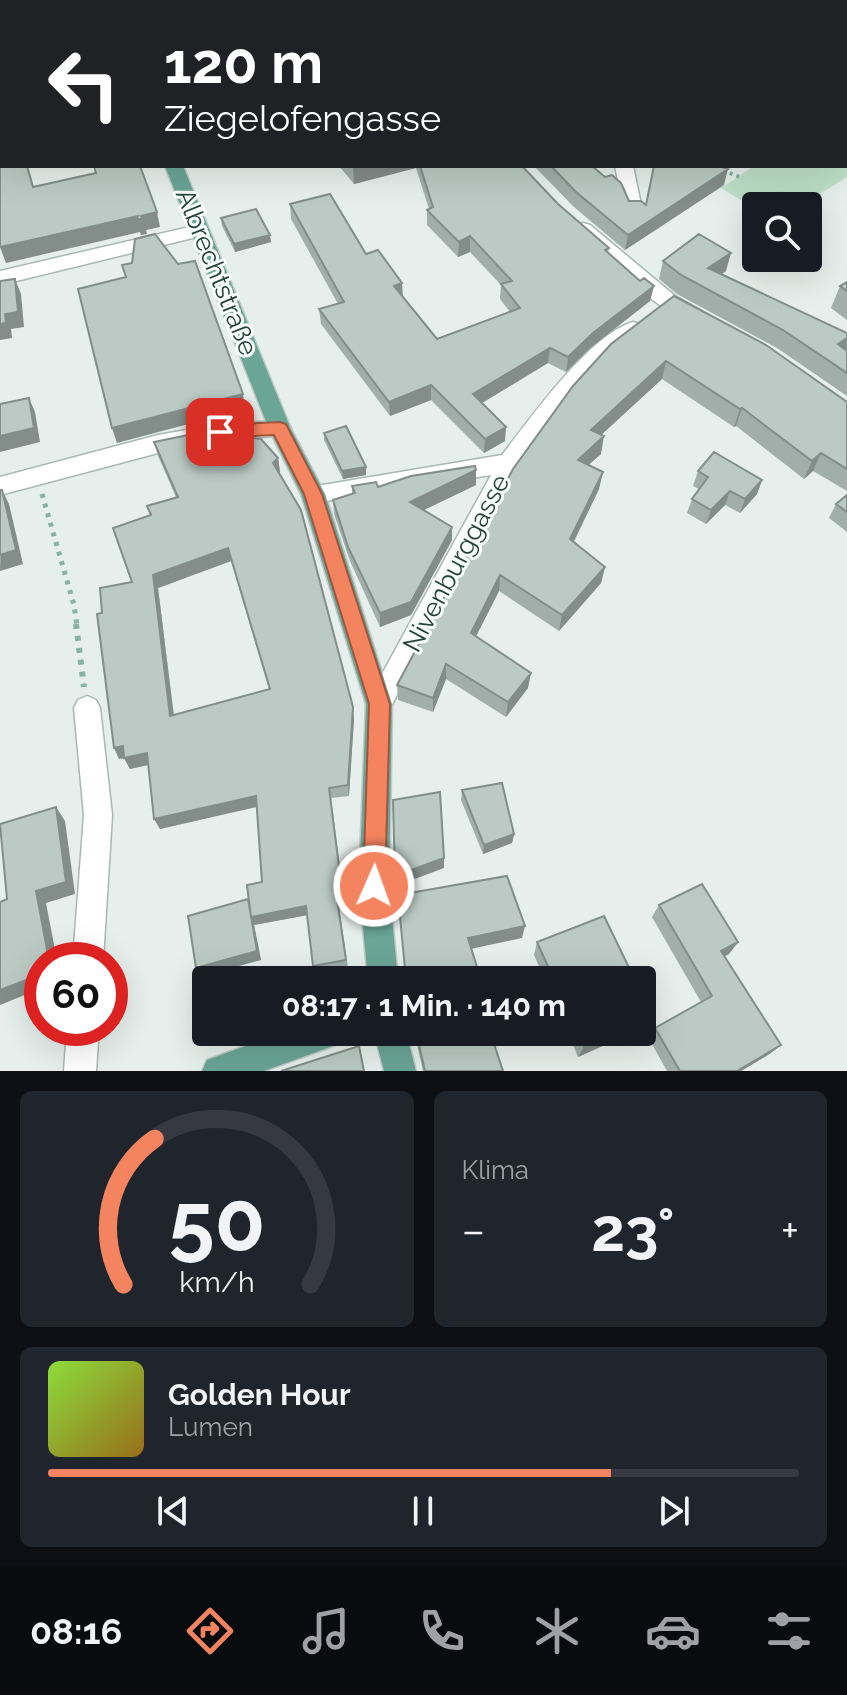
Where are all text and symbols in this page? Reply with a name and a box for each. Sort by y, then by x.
text: 120 m [164,30,323,96]
icon: left [32,32,136,136]
text: Ziegelofengasse [164,97,441,139]
street label: Albrechtstraße [170,184,264,360]
map controls [742,192,822,272]
button: search [742,192,822,272]
pin [186,398,254,466]
icon: arrive [198,410,242,454]
street label: Nivenburggasse [397,469,515,657]
position arrow [332,844,416,928]
speed limit sign: 60 [24,942,128,1046]
text: 08:17 · 1 Min. · 140 m [282,988,566,1023]
text: Klima [462,1155,529,1185]
text: 50 [168,1173,265,1270]
text: 23° [591,1195,675,1265]
text: − [462,1205,485,1256]
text: + [781,1205,799,1256]
text: km/h [179,1265,254,1299]
text: Golden Hour [168,1377,351,1412]
text: Lumen [168,1412,253,1442]
icon: previous [151,1489,195,1533]
icon: pause [401,1489,445,1533]
icon: next [652,1489,696,1533]
icon: directions [182,1603,238,1659]
icon: music [298,1603,354,1659]
icon: phone [414,1603,470,1659]
icon: climate [529,1603,585,1659]
icon: car [645,1603,701,1659]
icon: filters [761,1603,817,1659]
text: 08:16 [30,1610,122,1652]

